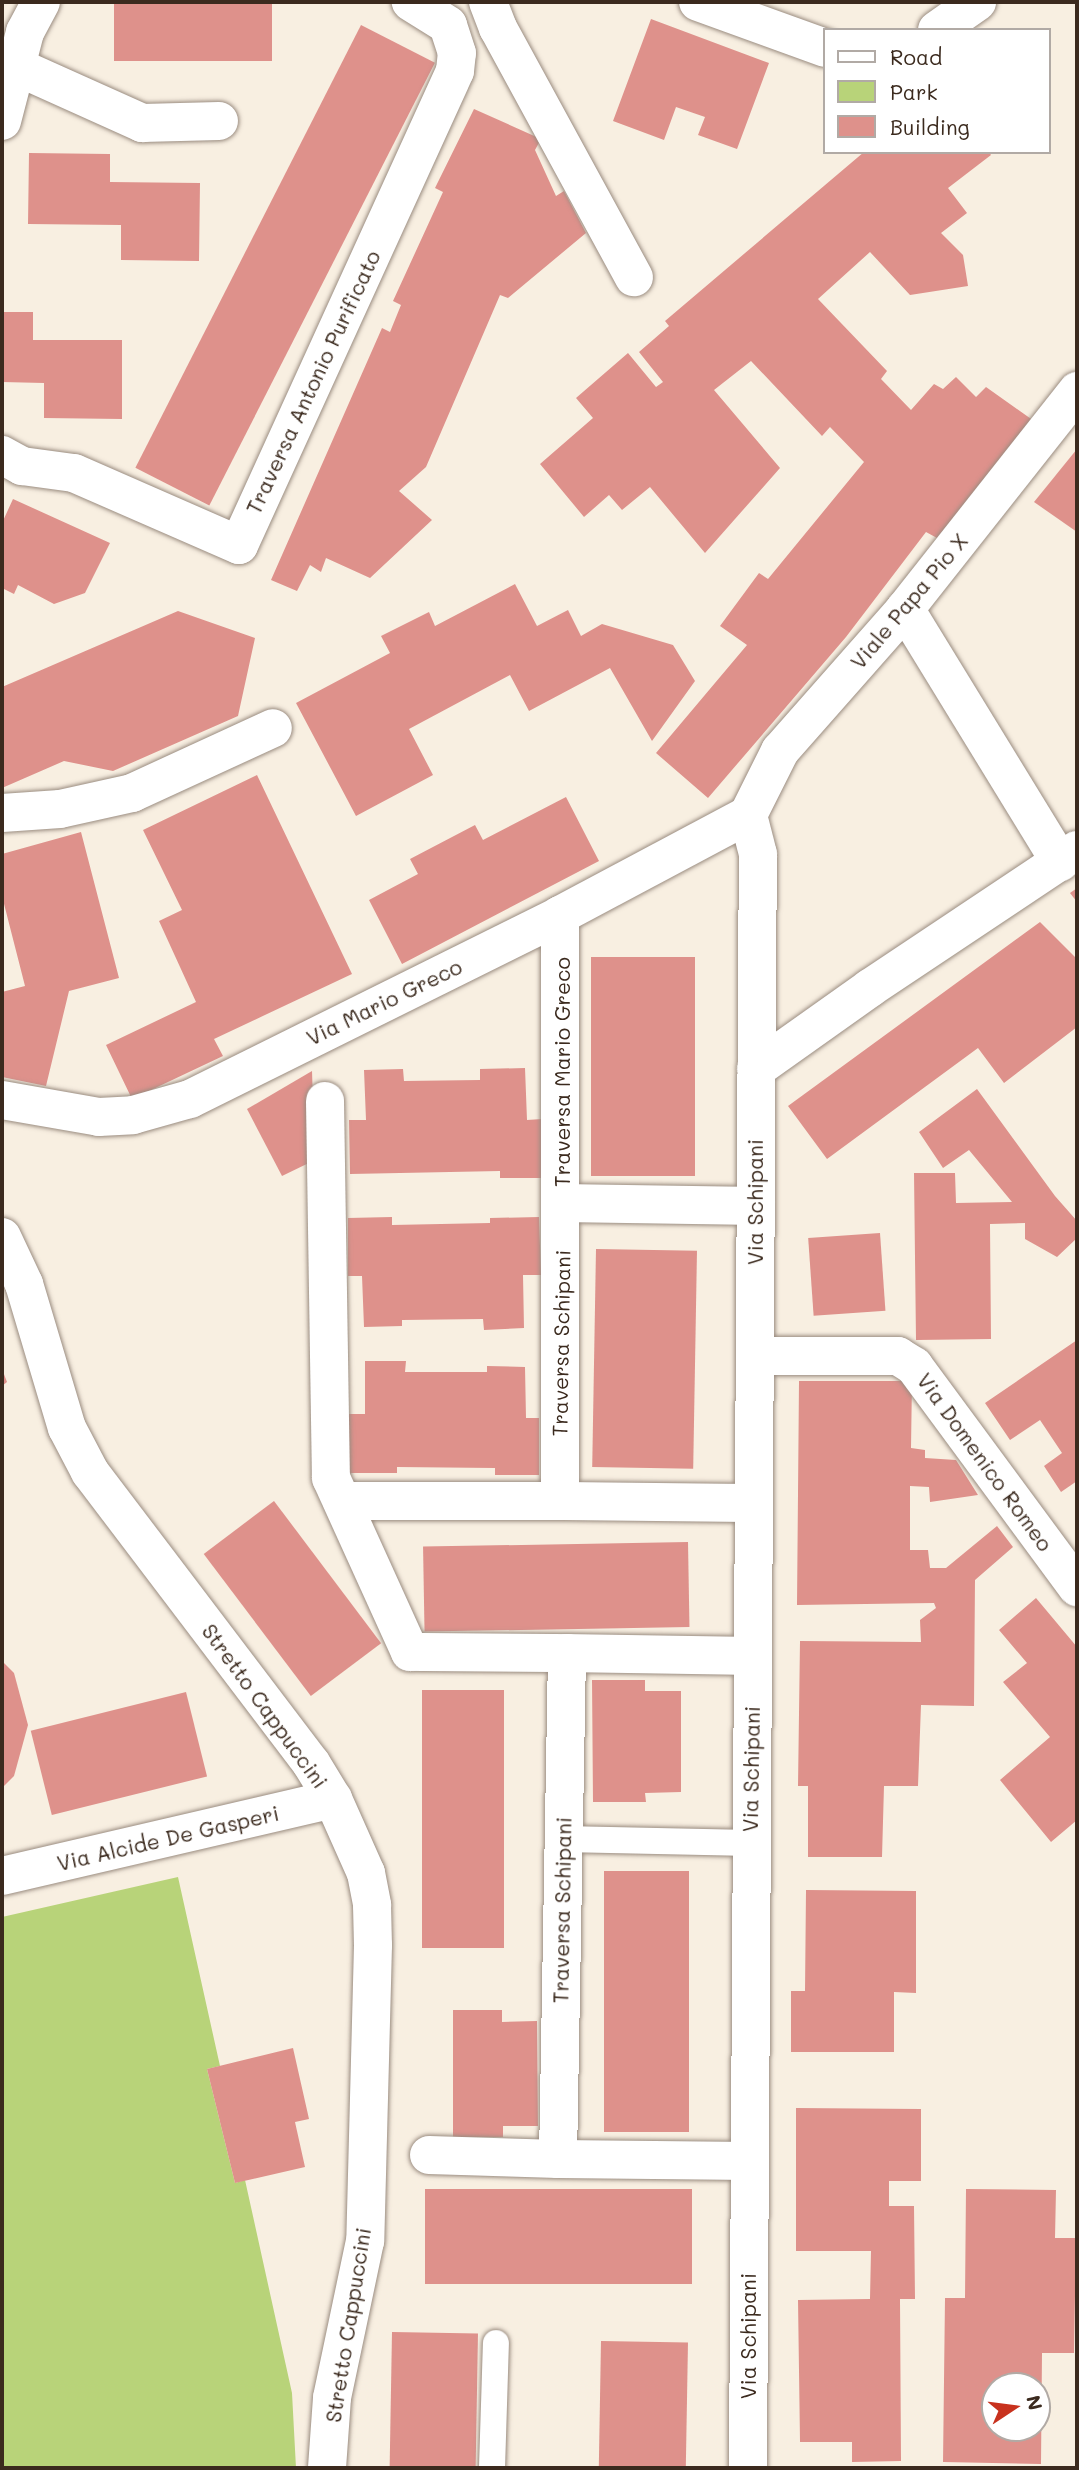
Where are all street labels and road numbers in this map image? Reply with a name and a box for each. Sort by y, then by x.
street label: Traversa Antonio Purificato [241,246,385,518]
street label: Viale Papa Pio X [845,528,973,674]
street label: Via Mario Greco [302,954,466,1050]
street label: Traversa Mario Greco [549,957,575,1187]
street label: Via Schipani [742,1139,768,1265]
street label: Traversa Schipani [547,1250,575,1436]
street label: Via Domenico Romeo [912,1368,1058,1556]
street label: Stretto Cappuccini [197,1619,333,1793]
street label: Via Schipani [737,1706,765,1832]
street label: Via Alcide De Gasperi [54,1800,282,1876]
street label: Traversa Schipani [548,1817,576,2003]
street label: Stretto Cappuccini [320,2226,376,2424]
street label: Via Schipani [735,2273,761,2399]

